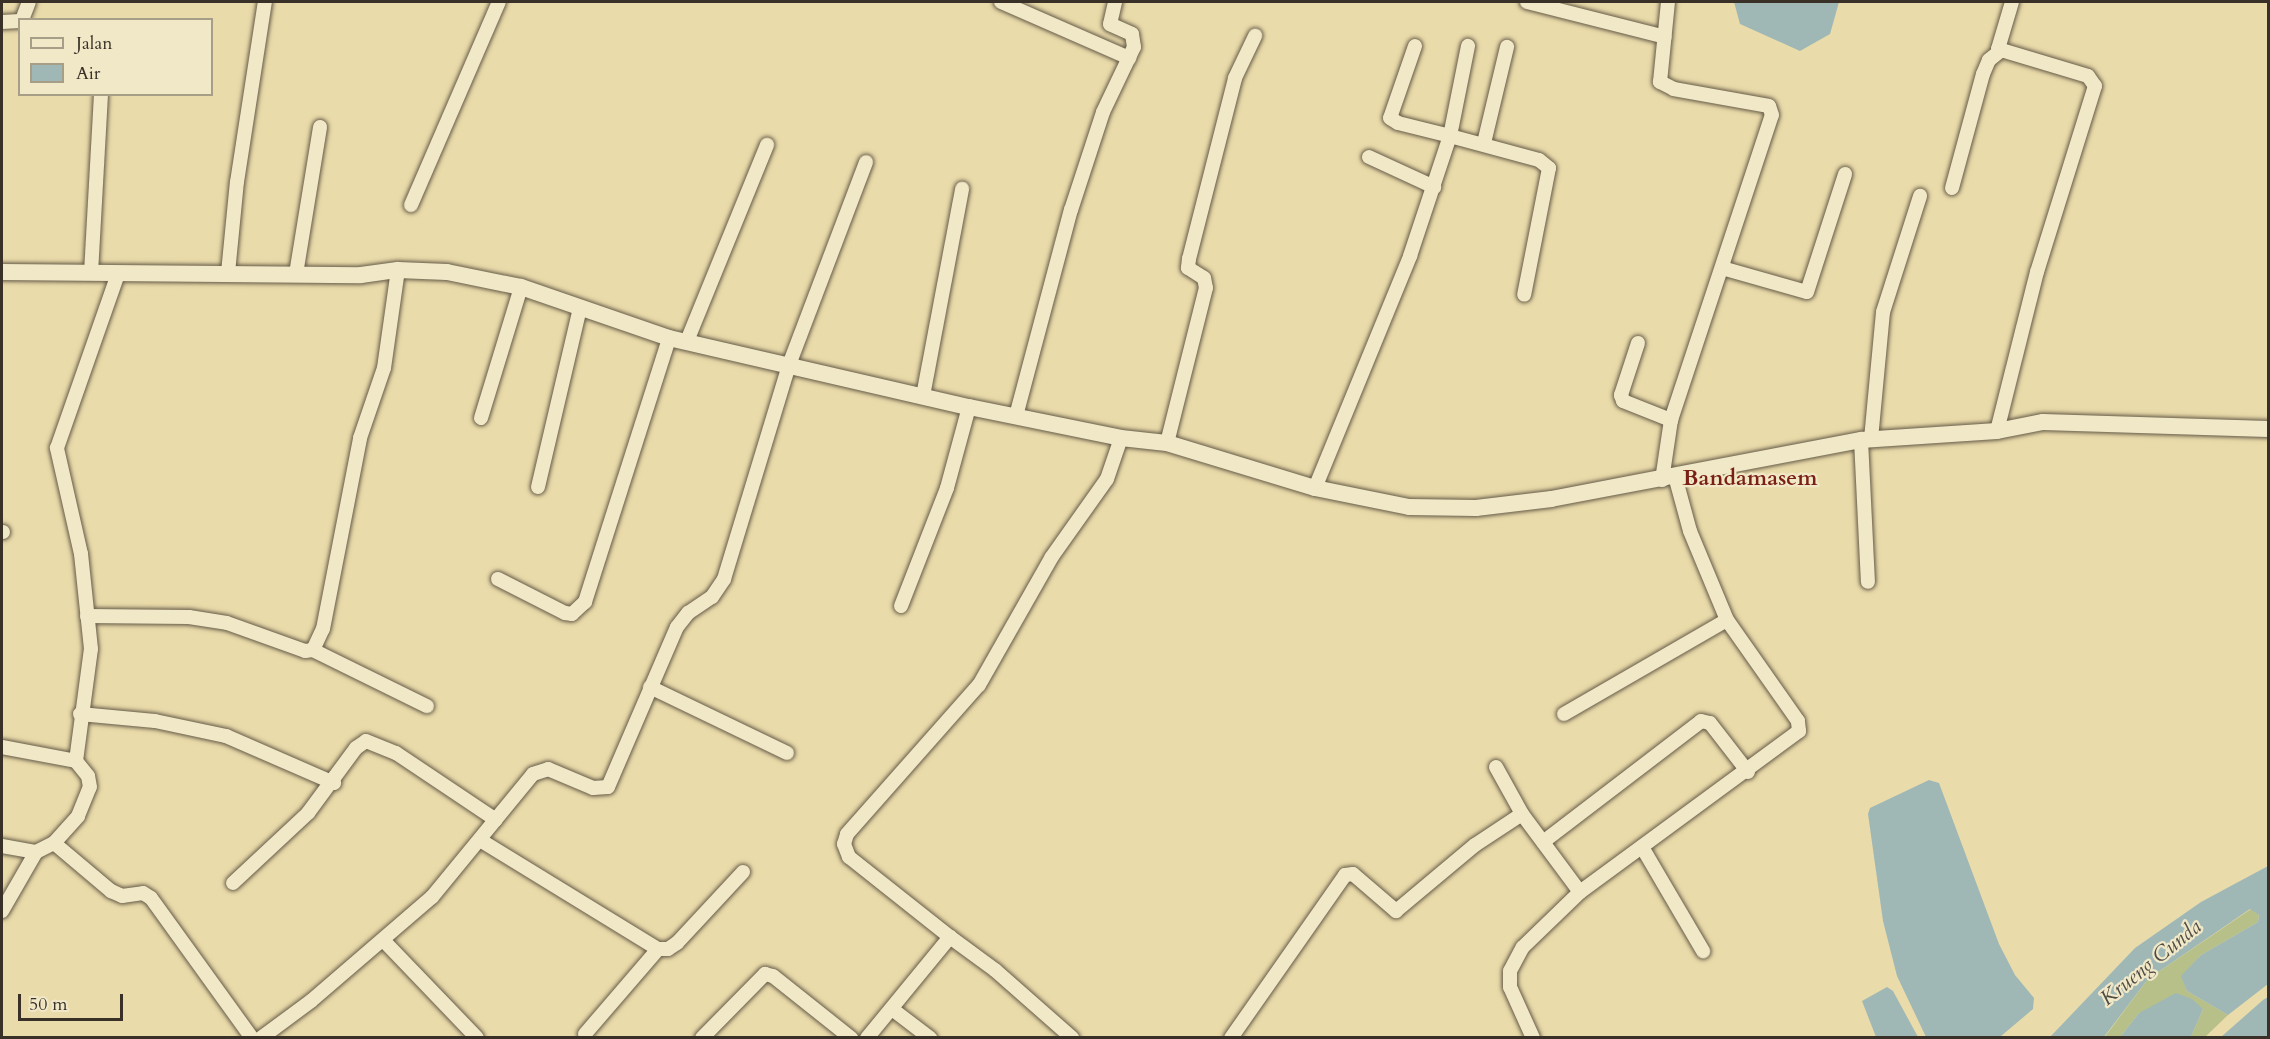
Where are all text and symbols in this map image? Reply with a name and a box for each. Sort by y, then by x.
legend [18,18,213,96]
text: Jalan [76,31,112,56]
text: Air [76,61,100,86]
district label: Bandamasem [1683,466,1817,492]
water label: Krueng Cunda [2095,915,2207,1011]
scale bar [21,982,126,1020]
text: 50 m [29,992,68,1017]

